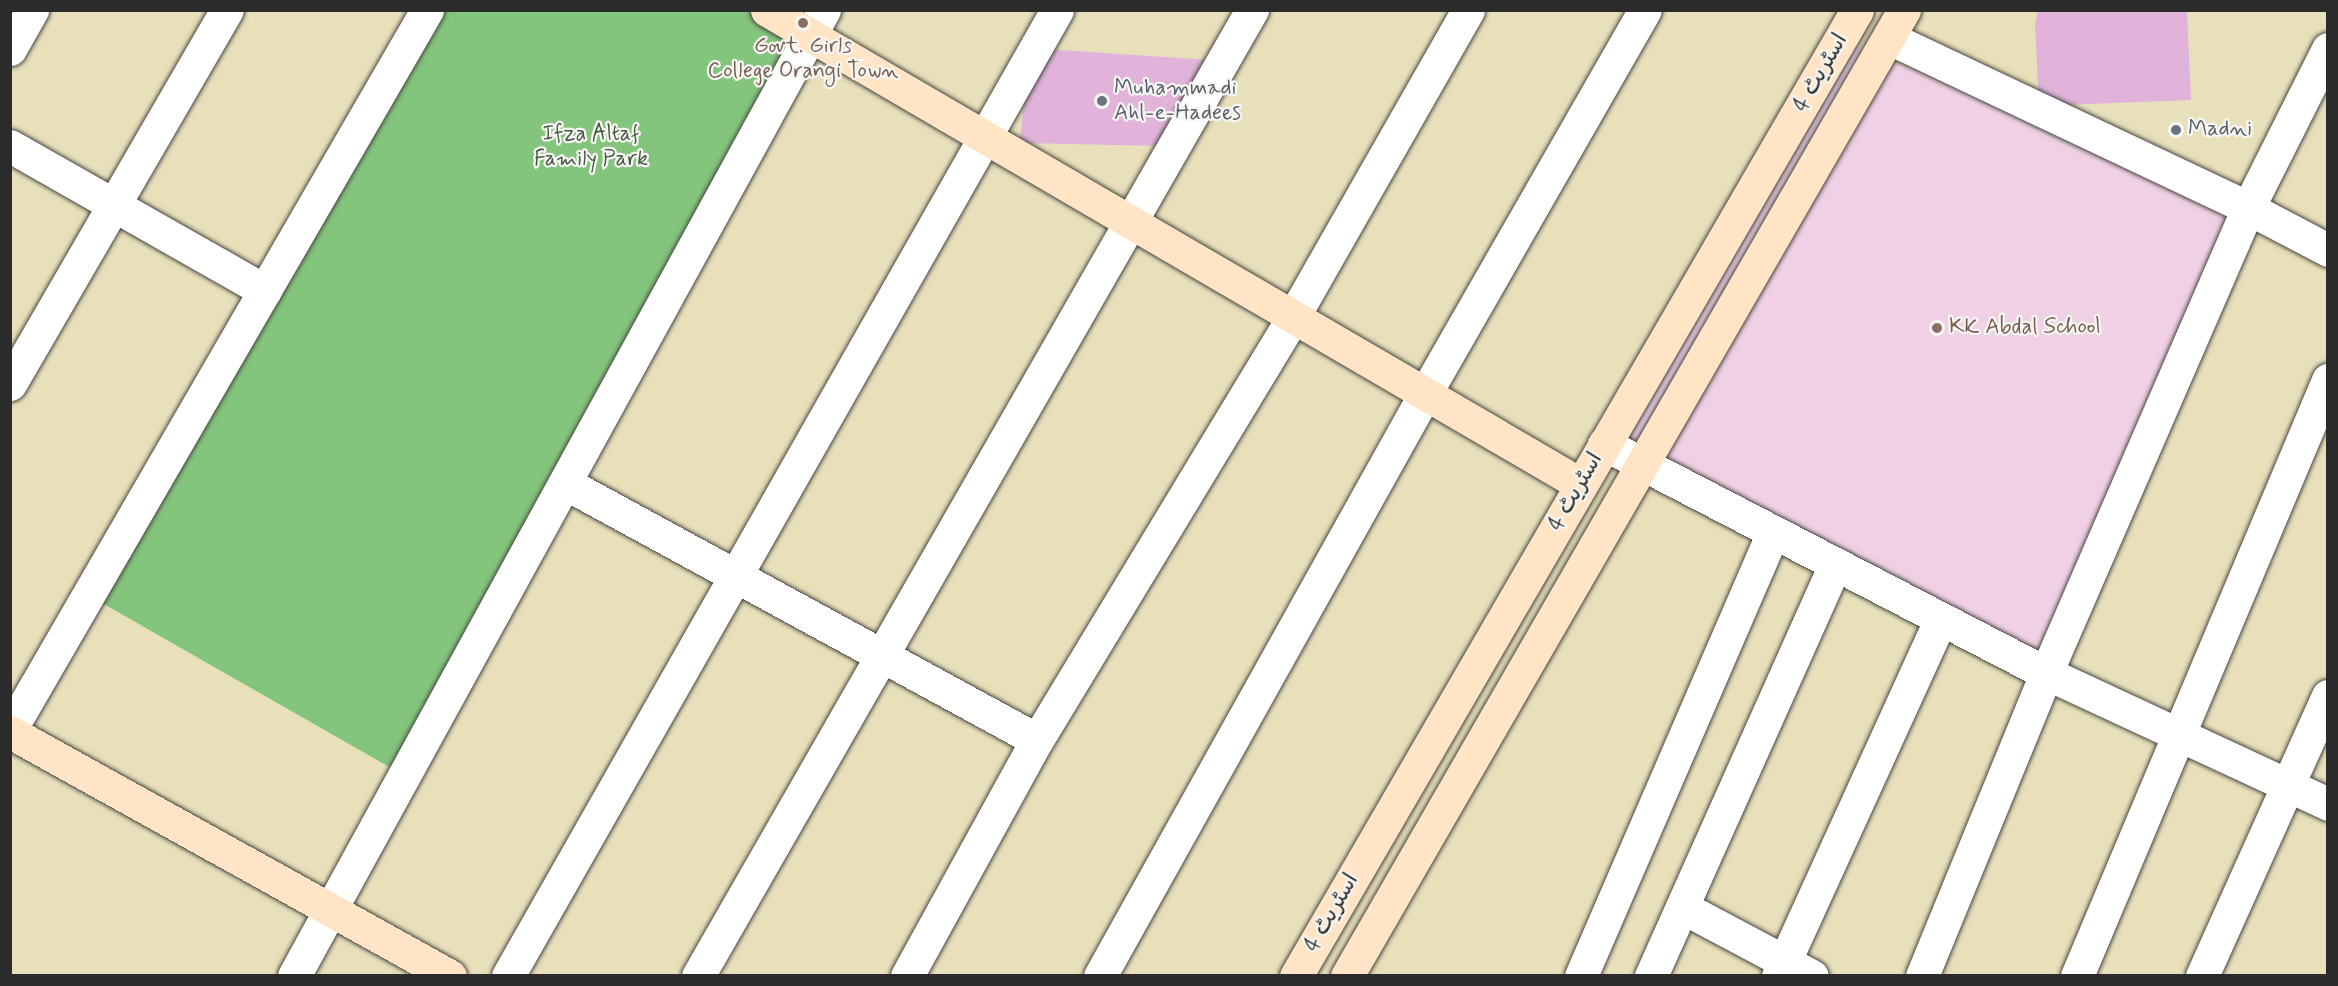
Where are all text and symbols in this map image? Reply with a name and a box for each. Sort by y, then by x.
marker: Govt. Girls College Orangi Town [796,16,810,30]
street label: اسٹریٹ 4 [1788,29,1854,117]
place label: Govt. Girls College Orangi Town [708,33,898,84]
place label: Muhammadi Ahl-e-Hadees [1114,75,1241,126]
marker: Muhammadi Ahl-e-Hadees [1095,94,1109,108]
place label: Madni [2188,117,2252,143]
park label: Ifza Altaf Family Park [535,121,647,172]
marker: Madni [2169,123,2183,137]
place label: KK Abdal School [1949,315,2100,341]
marker: KK Abdal School [1930,321,1944,335]
street label: اسٹریٹ 4 [1543,448,1609,536]
street label: اسٹریٹ 4 [1299,869,1365,957]

